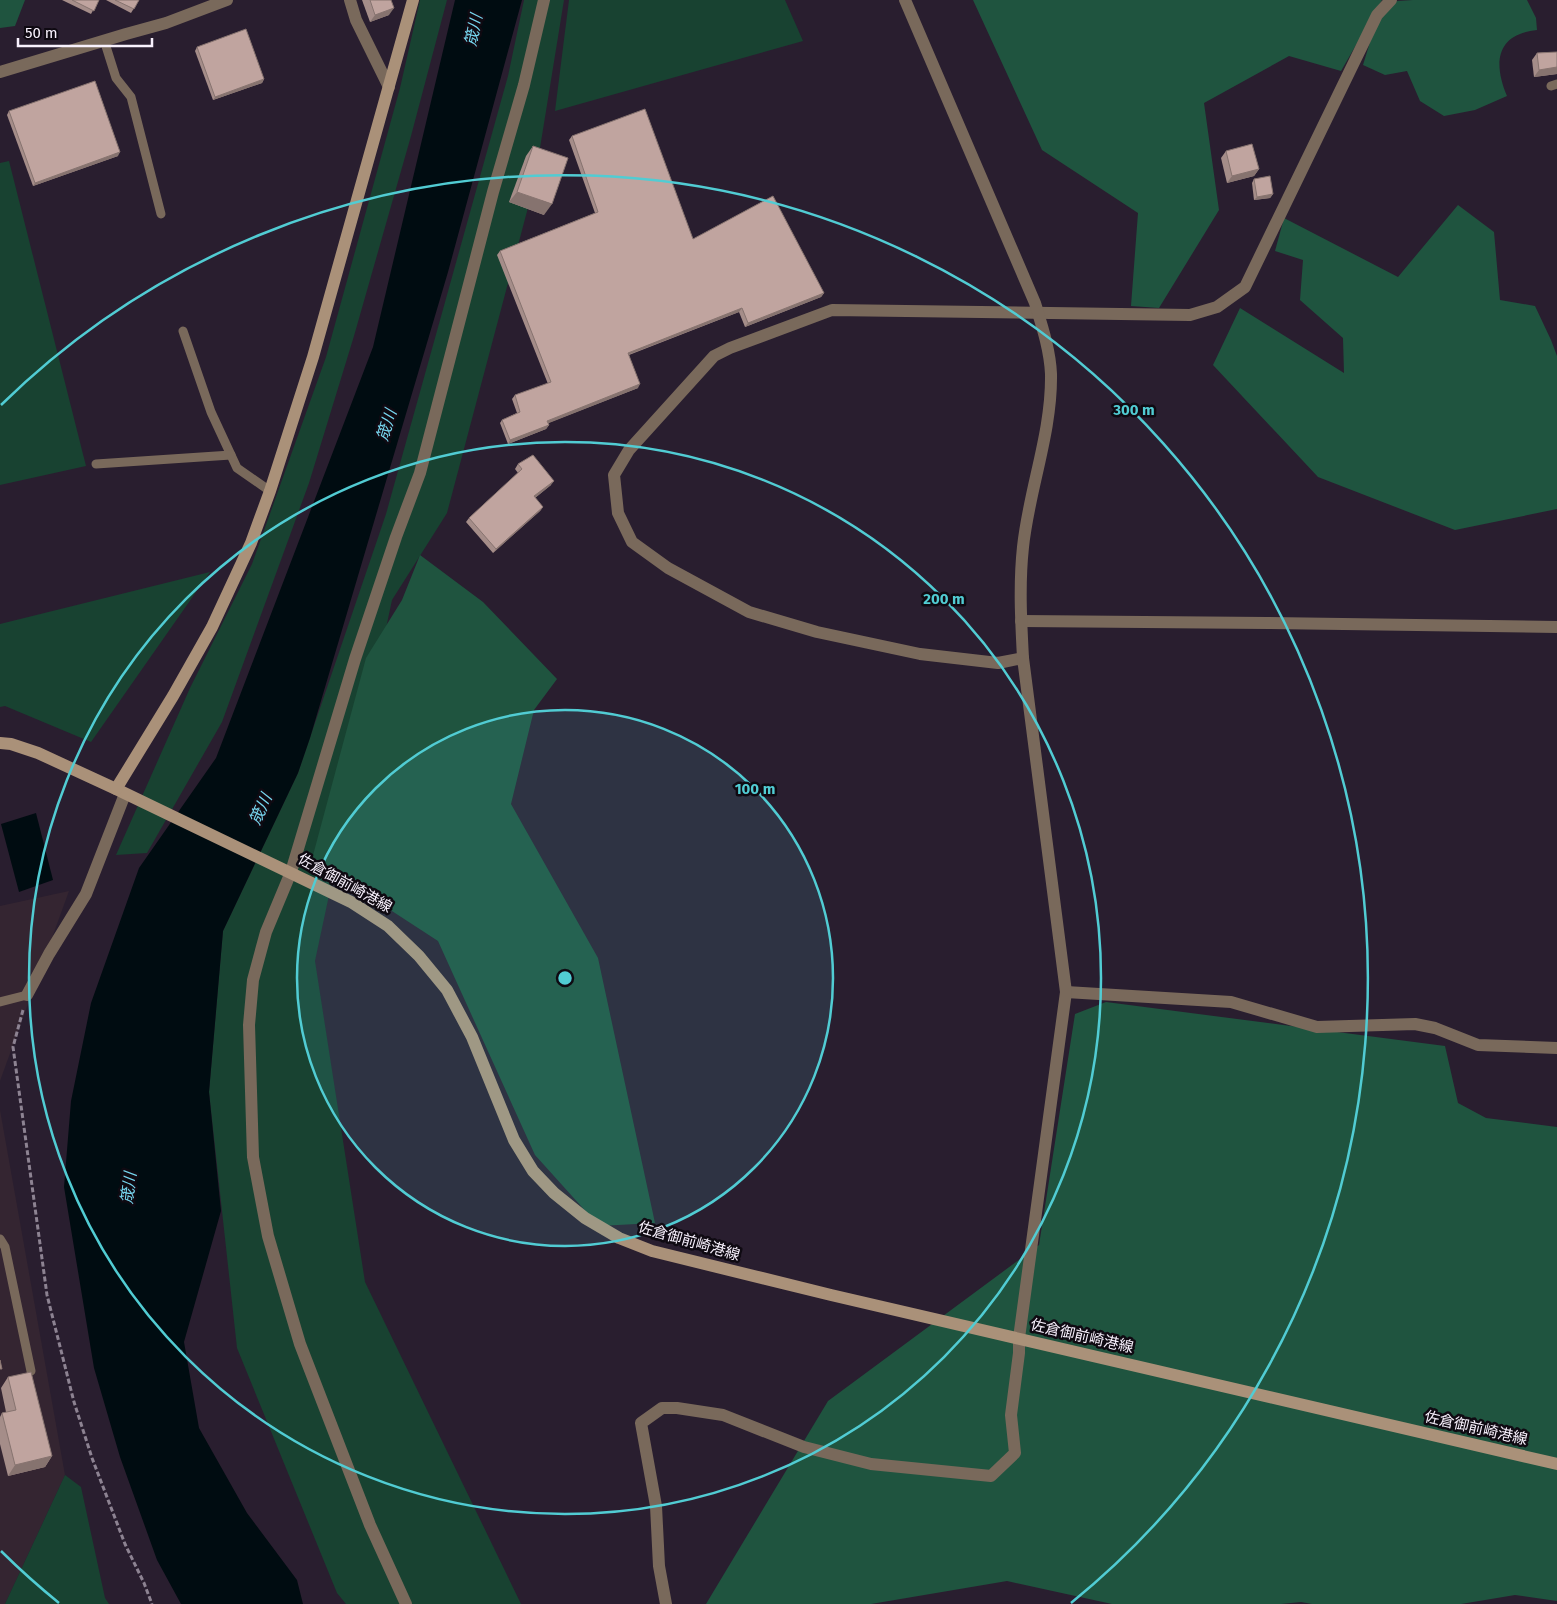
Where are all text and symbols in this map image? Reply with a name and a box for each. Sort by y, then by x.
water label: 筬川 [461,11,487,48]
scale bar [18,15,151,47]
text: 50 m [25,24,58,42]
text: 300 m [1112,401,1155,419]
water label: 筬川 [373,405,401,443]
text: 200 m [923,590,965,608]
text: 100 m [735,780,775,798]
water label: 筬川 [245,789,276,828]
street label: 佐倉御前崎港線 [295,850,395,916]
centre of rings [556,969,574,987]
water label: 筬川 [117,1169,140,1205]
street label: 佐倉御前崎港線 [636,1218,742,1264]
street label: 佐倉御前崎港線 [1029,1315,1135,1357]
street label: 佐倉御前崎港線 [1423,1407,1529,1449]

